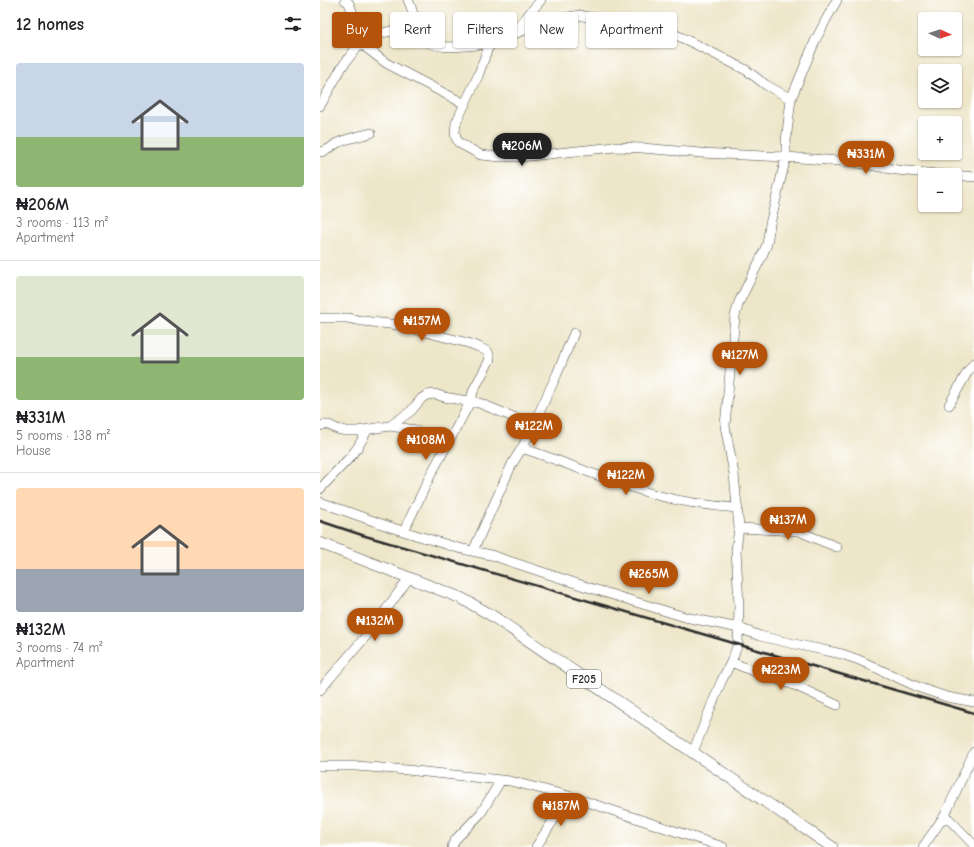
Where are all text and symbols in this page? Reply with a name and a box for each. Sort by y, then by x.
chip: Buy [332,12,382,48]
chip: Rent [390,12,445,48]
chip: Filters [453,12,517,48]
chip: New [525,12,578,48]
chip: Apartment [586,12,677,48]
north arrow [918,12,962,56]
map controls [918,12,962,212]
icon: filters [282,13,304,35]
text: 12 homes [16,15,84,34]
button: layers [918,64,962,108]
icon: home [124,89,196,161]
button: + [918,116,962,160]
pin: ₦206M [494,133,550,167]
text: ₦206M [502,138,542,153]
pin: ₦331M [838,141,894,175]
text: ₦331M [847,146,885,161]
button: − [918,168,962,212]
text: ₦206M [16,195,69,214]
text: 3 rooms · 113 m² [16,215,108,230]
text: Apartment [16,230,74,245]
icon: home [124,302,196,374]
pin: ₦157M [394,308,450,342]
text: ₦157M [403,313,441,328]
pin: ₦127M [712,342,768,376]
text: ₦127M [721,347,759,362]
text: ₦331M [16,408,65,427]
pin: ₦122M [506,413,562,447]
text: ₦122M [515,418,553,433]
pin: ₦108M [398,427,454,461]
text: 5 rooms · 138 m² [16,428,110,443]
text: ₦108M [406,432,446,447]
text: House [16,443,51,458]
pin: ₦122M [598,462,654,496]
text: ₦122M [607,467,645,482]
pin: ₦137M [760,507,816,541]
text: ₦137M [769,512,807,527]
icon: home [124,514,196,586]
pin: ₦265M [621,561,677,595]
text: ₦265M [629,566,669,581]
pin: ₦132M [347,608,403,642]
text: ₦132M [356,613,394,628]
text: ₦132M [16,620,66,639]
text: 3 rooms · 74 m² [16,640,102,655]
text: Apartment [16,655,74,670]
pin: ₦223M [753,657,809,691]
text: ₦223M [761,662,801,677]
road number: F205 [567,670,601,688]
pin: ₦187M [533,793,589,827]
text: ₦187M [542,798,580,813]

